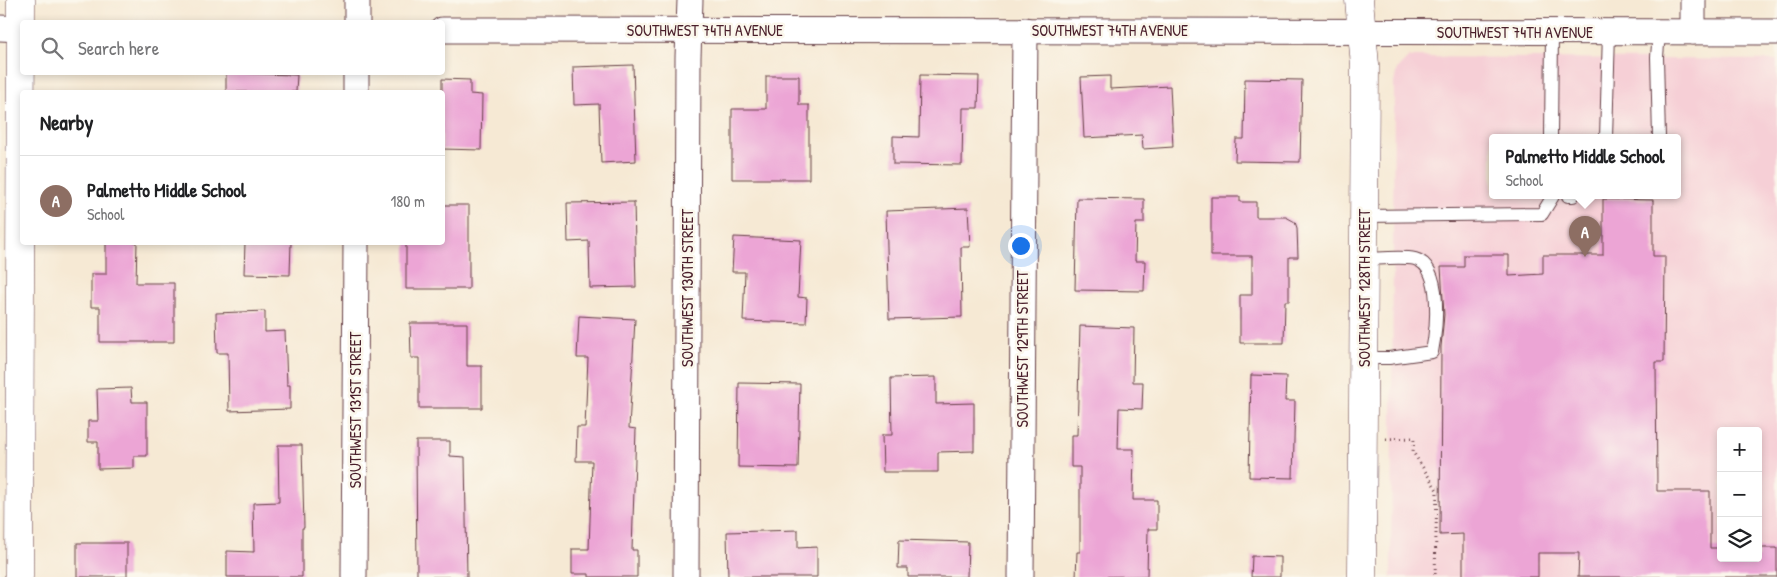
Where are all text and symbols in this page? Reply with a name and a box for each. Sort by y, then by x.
street label: SOUTHWEST 74TH AVENUE [627,19,783,41]
street label: SOUTHWEST 74TH AVENUE [1032,19,1188,41]
search box [20,20,445,75]
street label: SOUTHWEST 74TH AVENUE [1437,21,1593,43]
icon: search [38,34,66,62]
text: Search here [78,35,159,61]
text: Nearby [40,108,93,137]
popup [1489,134,1681,199]
text: Palmetto Middle School [1505,143,1665,169]
text: School [1505,169,1543,191]
text: Palmetto Middle School [87,177,246,203]
text: A [52,190,60,212]
text: 180 m [391,190,425,212]
text: School [87,203,124,225]
street label: SOUTHWEST 130TH STREET [676,208,698,367]
street label: SOUTHWEST 128TH STREET [1353,208,1375,367]
pin: A [1569,216,1601,257]
your location [1008,233,1034,259]
street label: SOUTHWEST 129TH STREET [1011,270,1033,428]
street label: SOUTHWEST 131ST STREET [344,331,366,488]
map controls [1717,427,1762,562]
button: + [1717,427,1762,472]
button: − [1717,472,1762,517]
button: layers [1717,517,1762,562]

